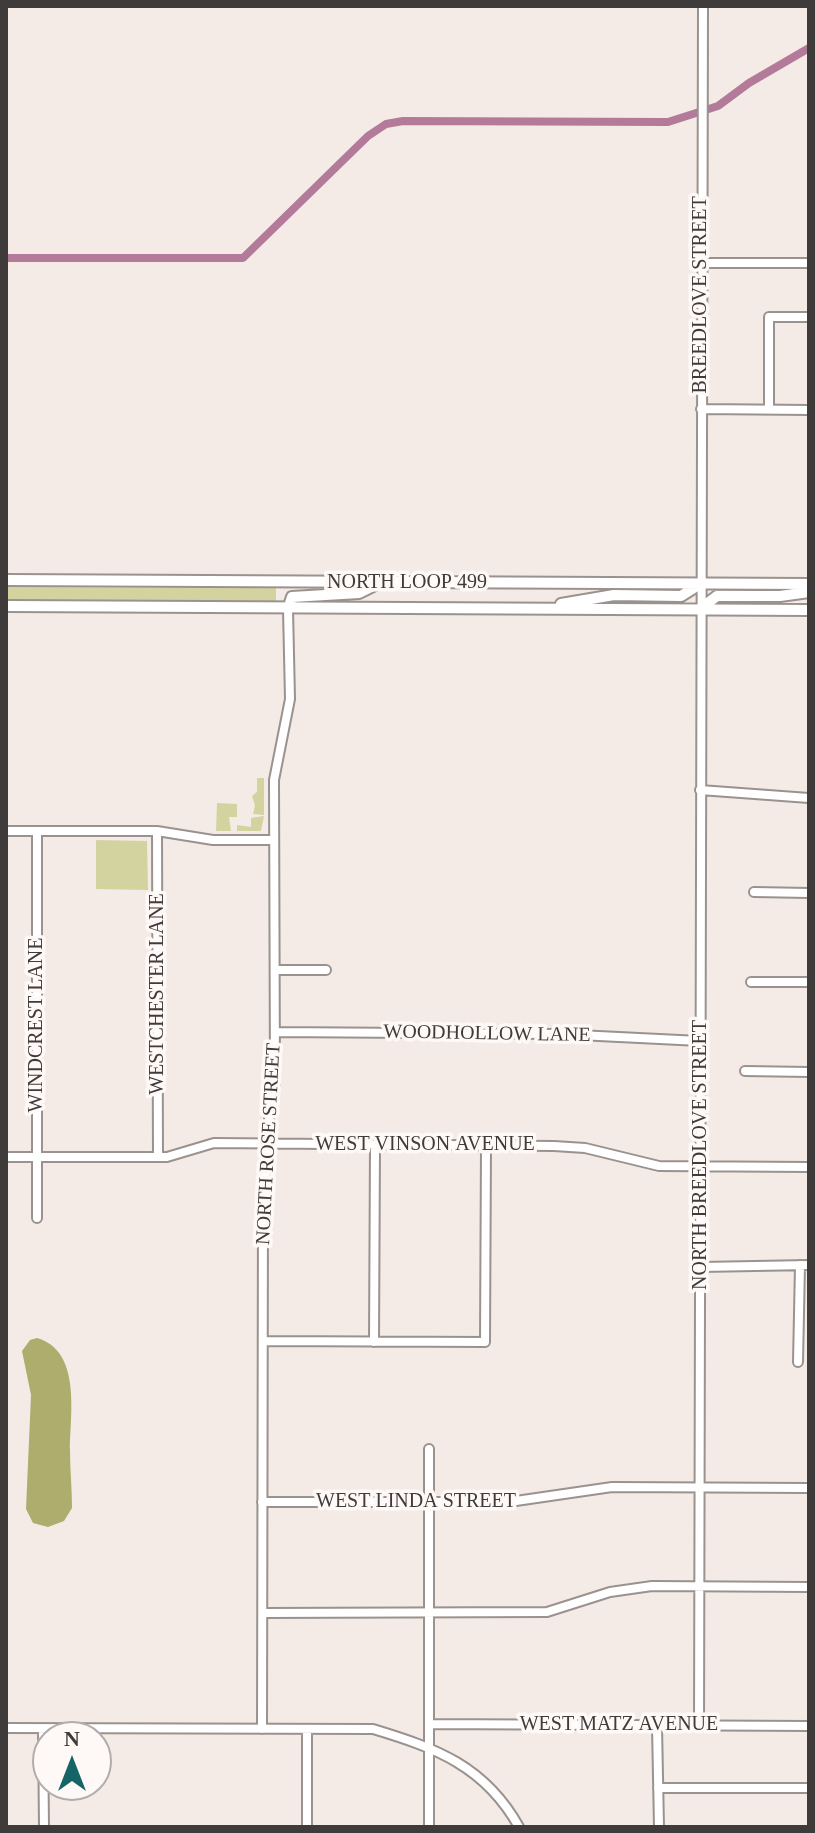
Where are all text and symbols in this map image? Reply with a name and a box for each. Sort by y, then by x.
street label: BREEDLOVE STREET [689,196,713,394]
street label: NORTH LOOP 499 [327,571,487,595]
street label: WESTCHESTER LANE [146,893,170,1095]
street label: WINDCREST LANE [25,938,49,1112]
street label: WOODHOLLOW LANE [383,1020,591,1048]
street label: NORTH BREEDLOVE STREET [689,1020,713,1290]
street label: NORTH ROSE STREET [252,1042,286,1246]
street label: WEST VINSON AVENUE [315,1133,535,1157]
street label: WEST LINDA STREET [316,1490,516,1514]
street label: WEST MATZ AVENUE [520,1713,718,1737]
north arrow [32,1721,112,1801]
text: N [64,1726,80,1751]

